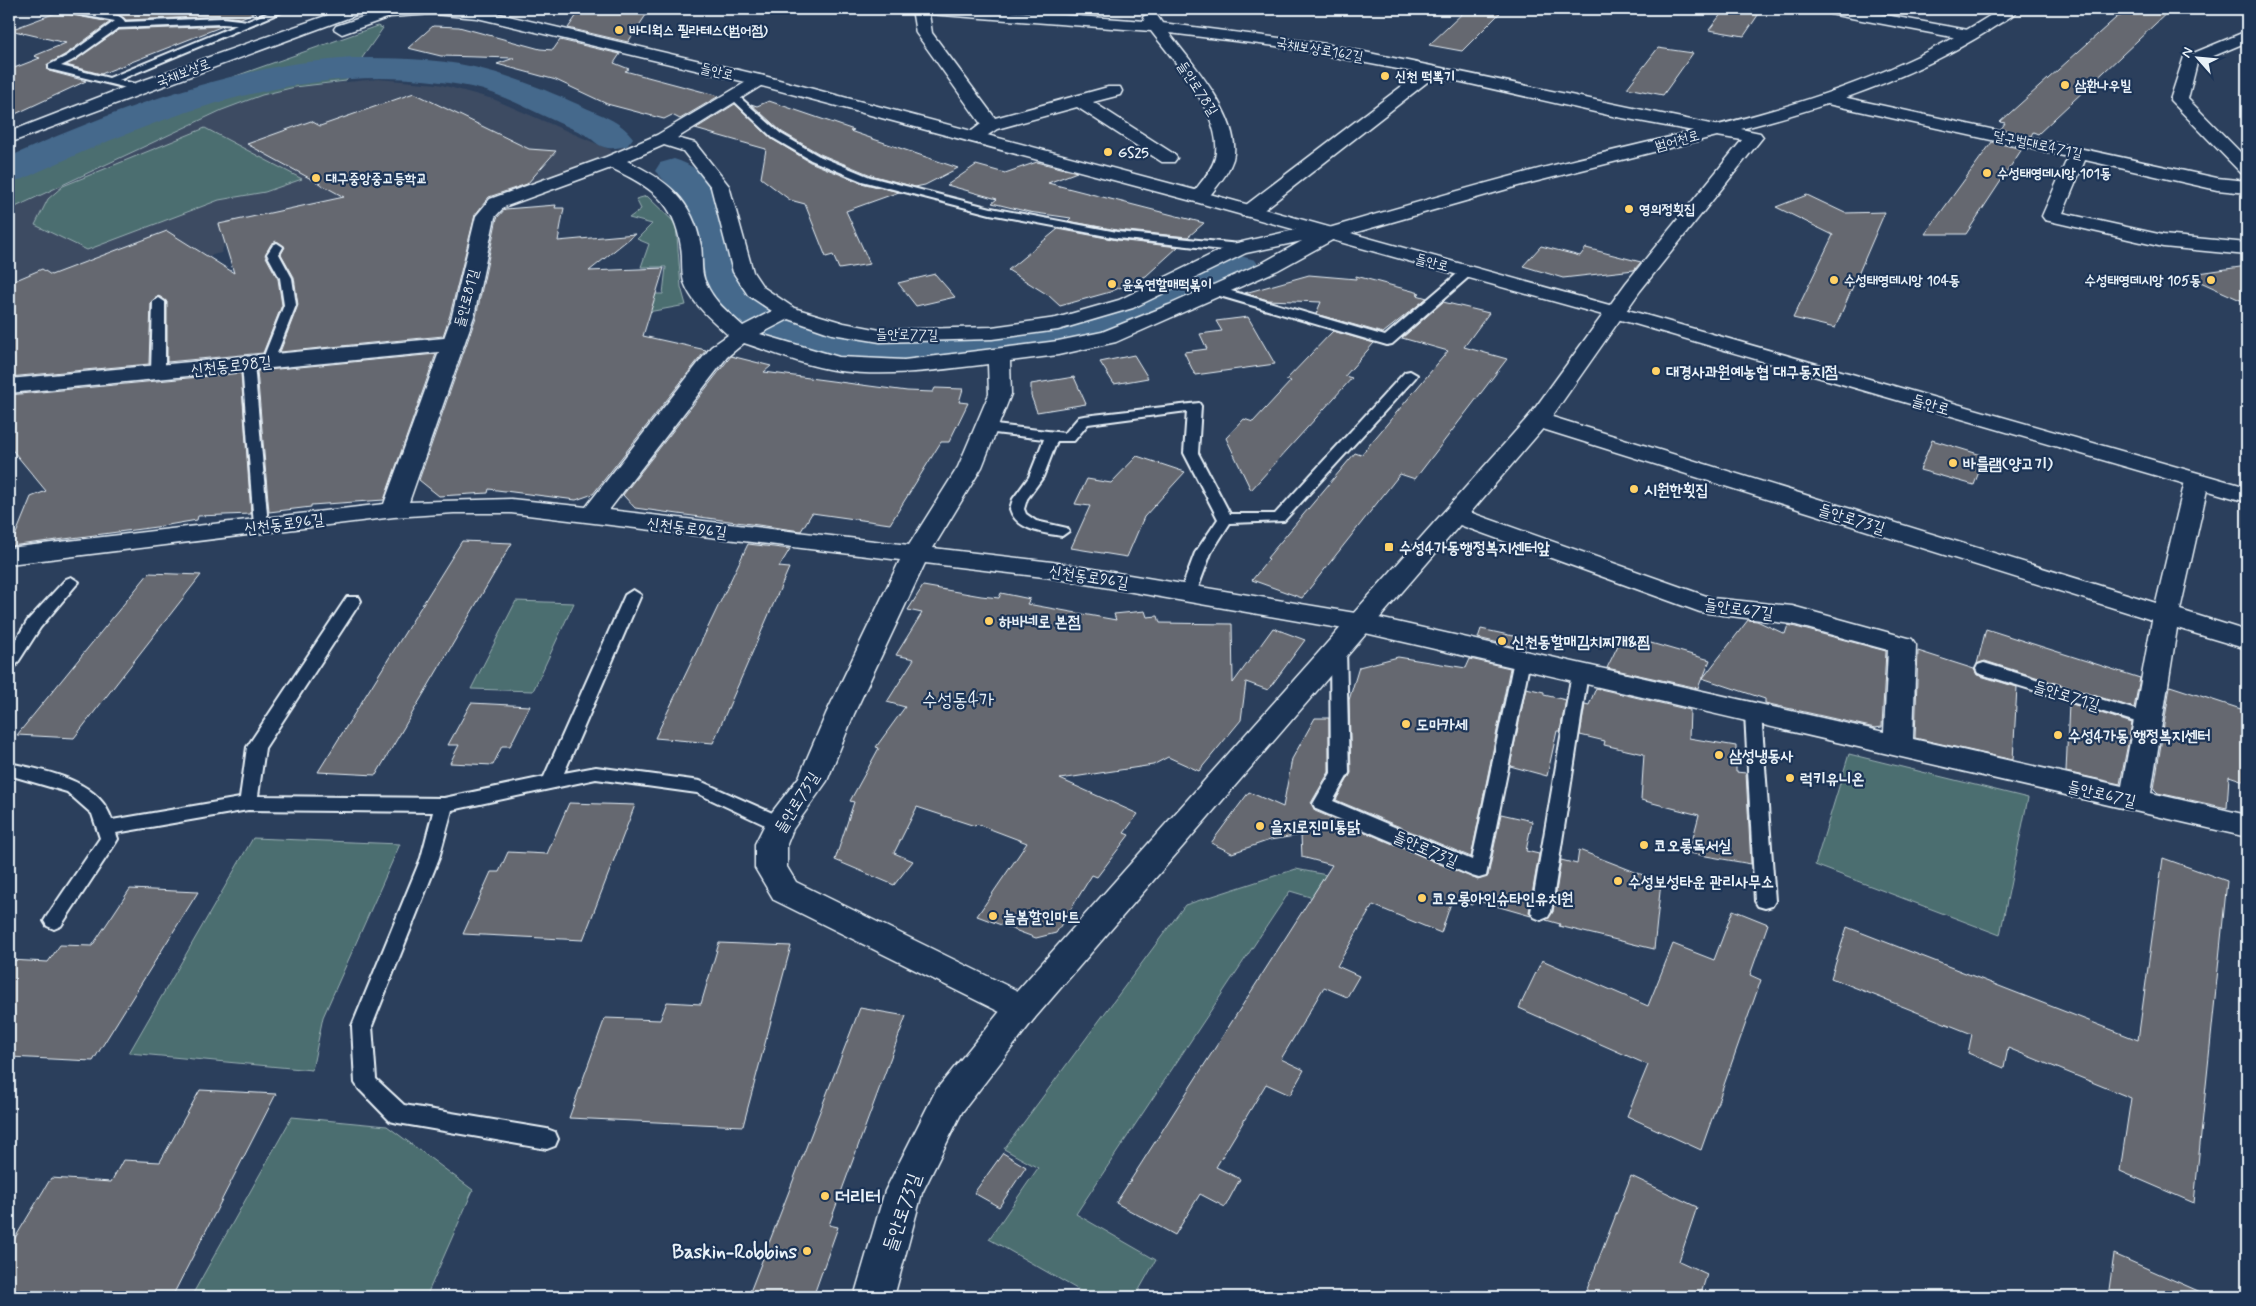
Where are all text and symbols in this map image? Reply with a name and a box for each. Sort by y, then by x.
place label: 바디웍스 필라테스(범어점) [629,22,768,40]
marker: 바디웍스 필라테스(범어점) [613,24,625,36]
north arrow [2174,32,2224,82]
street label: 국채보상로162길 [1275,33,1365,67]
text: N [2177,44,2197,61]
street label: 국채보상로 [154,55,213,91]
street label: 들안로78길 [1173,58,1222,120]
street label: 들안로 [698,59,735,85]
place label: 신천 떡뽁기 [1395,68,1455,86]
marker: 신천 떡뽁기 [1379,70,1391,82]
place label: 삼환나우빌 [2074,77,2132,95]
marker: 삼환나우빌 [2059,79,2071,91]
street label: 범어천로 [1653,126,1701,155]
street label: 달구벌대로471길 [1992,127,2085,163]
place label: GS25 [1118,144,1149,162]
marker: GS25 [1102,146,1114,158]
place label: 수성태영데시앙 101동 [1997,165,2111,183]
marker: 수성태영데시앙 101동 [1981,167,1993,179]
place label: 대구중앙중고등학교 [325,170,427,188]
marker: 대구중앙중고등학교 [310,172,322,184]
place label: 영의정횟집 [1639,201,1695,219]
marker: 영의정횟집 [1623,203,1635,215]
street label: 들안로 [1413,250,1450,276]
street label: 들안로81길 [451,267,484,329]
place label: 수성태영데시앙 104동 [1844,272,1960,290]
place label: 수성태영데시앙 105동 [2085,272,2201,290]
marker: 수성태영데시앙 104동 [1828,274,1840,286]
marker: 수성태영데시앙 105동 [2205,274,2217,286]
place label: 윤옥연할매떡볶이 [1122,276,1212,294]
marker: 윤옥연할매떡볶이 [1106,278,1118,290]
street label: 들안로77길 [876,325,939,345]
street label: 신천동로98길 [190,352,273,381]
place label: 대경사과원예농협 대구동지점 [1666,362,1838,383]
marker: 대경사과원예농협 대구동지점 [1650,365,1662,377]
street label: 들안로 [1909,390,1952,421]
place label: 바를램(양고기) [1963,454,2053,475]
marker: 바를램(양고기) [1947,457,1959,469]
place label: 시원한횟집 [1644,480,1708,501]
marker: 시원한횟집 [1628,483,1640,495]
street label: 들안로73길 [1816,499,1887,540]
street label: 신천동로96길 [243,509,325,540]
street label: 신천동로96길 [646,513,728,544]
place label: 수성4가동행정복지센터앞 [1399,538,1550,559]
marker: 수성4가동행정복지센터앞 [1383,541,1395,553]
street label: 신천동로96길 [1047,561,1130,594]
street label: 들안로67길 [1703,594,1775,625]
place label: 하바네로 본점 [998,612,1081,633]
marker: 하바네로 본점 [983,615,995,627]
place label: 신천동할매김치찌개&찜 [1512,632,1650,653]
marker: 신천동할매김치찌개&찜 [1496,635,1508,647]
street label: 들안로71길 [2031,676,2102,717]
district label: 수성동4가 [922,688,995,713]
place label: 도마카세 [1416,715,1468,736]
marker: 도마카세 [1400,718,1412,730]
place label: 수성4가동 행정복지센터 [2068,726,2211,747]
marker: 수성4가동 행정복지센터 [2052,729,2064,741]
place label: 삼성냉동사 [1729,746,1794,767]
marker: 삼성냉동사 [1713,749,1725,761]
street label: 들안로73길 [770,768,824,837]
place label: 럭키유니온 [1800,769,1865,790]
marker: 럭키유니온 [1784,772,1796,784]
street label: 들안로67길 [2065,776,2138,813]
place label: 을지로진미통닭 [1270,817,1360,838]
marker: 을지로진미통닭 [1254,820,1266,832]
street label: 들안로73길 [1390,826,1461,872]
place label: 코오롱독서실 [1654,836,1731,857]
marker: 코오롱독서실 [1638,839,1650,851]
place label: 수성보성타운 관리사무소 [1628,872,1774,893]
marker: 수성보성타운 관리사무소 [1612,875,1624,887]
place label: 코오롱아인슈타인유치원 [1432,889,1574,910]
marker: 코오롱아인슈타인유치원 [1416,892,1428,904]
place label: 늘봄할인마트 [1003,907,1080,928]
marker: 늘봄할인마트 [987,910,999,922]
street label: 들안로73길 [877,1170,927,1255]
place label: 더리터 [835,1185,881,1210]
marker: 더리터 [819,1190,831,1202]
place label: Baskin-Robbins [672,1240,797,1265]
marker: Baskin-Robbins [801,1245,813,1257]

